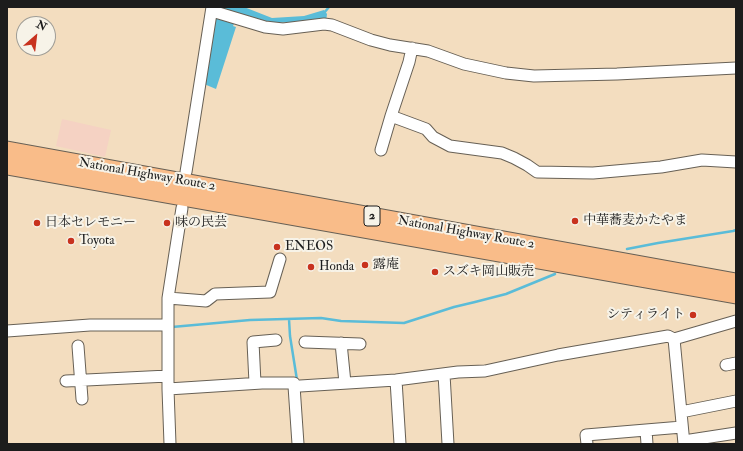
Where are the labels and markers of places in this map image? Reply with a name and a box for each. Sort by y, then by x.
place label: 中華蕎麦かたやま [583,213,687,229]
place label: 日本セレモニー [45,215,136,231]
place label: 味の民芸 [175,215,227,231]
marker: 中華蕎麦かたやま [570,216,580,226]
marker: 日本セレモニー [32,218,42,228]
marker: 味の民芸 [162,218,172,228]
place label: Toyota [79,233,115,249]
marker: Toyota [66,236,76,246]
place label: ENEOS [285,239,333,255]
marker: ENEOS [272,242,282,252]
place label: 露庵 [373,257,399,273]
place label: Honda [319,259,354,275]
marker: 露庵 [360,260,370,270]
marker: Honda [306,262,316,272]
place label: スズキ岡山販売 [443,264,534,280]
marker: スズキ岡山販売 [430,267,440,277]
place label: シティライト [607,307,685,323]
marker: シティライト [688,310,698,320]

